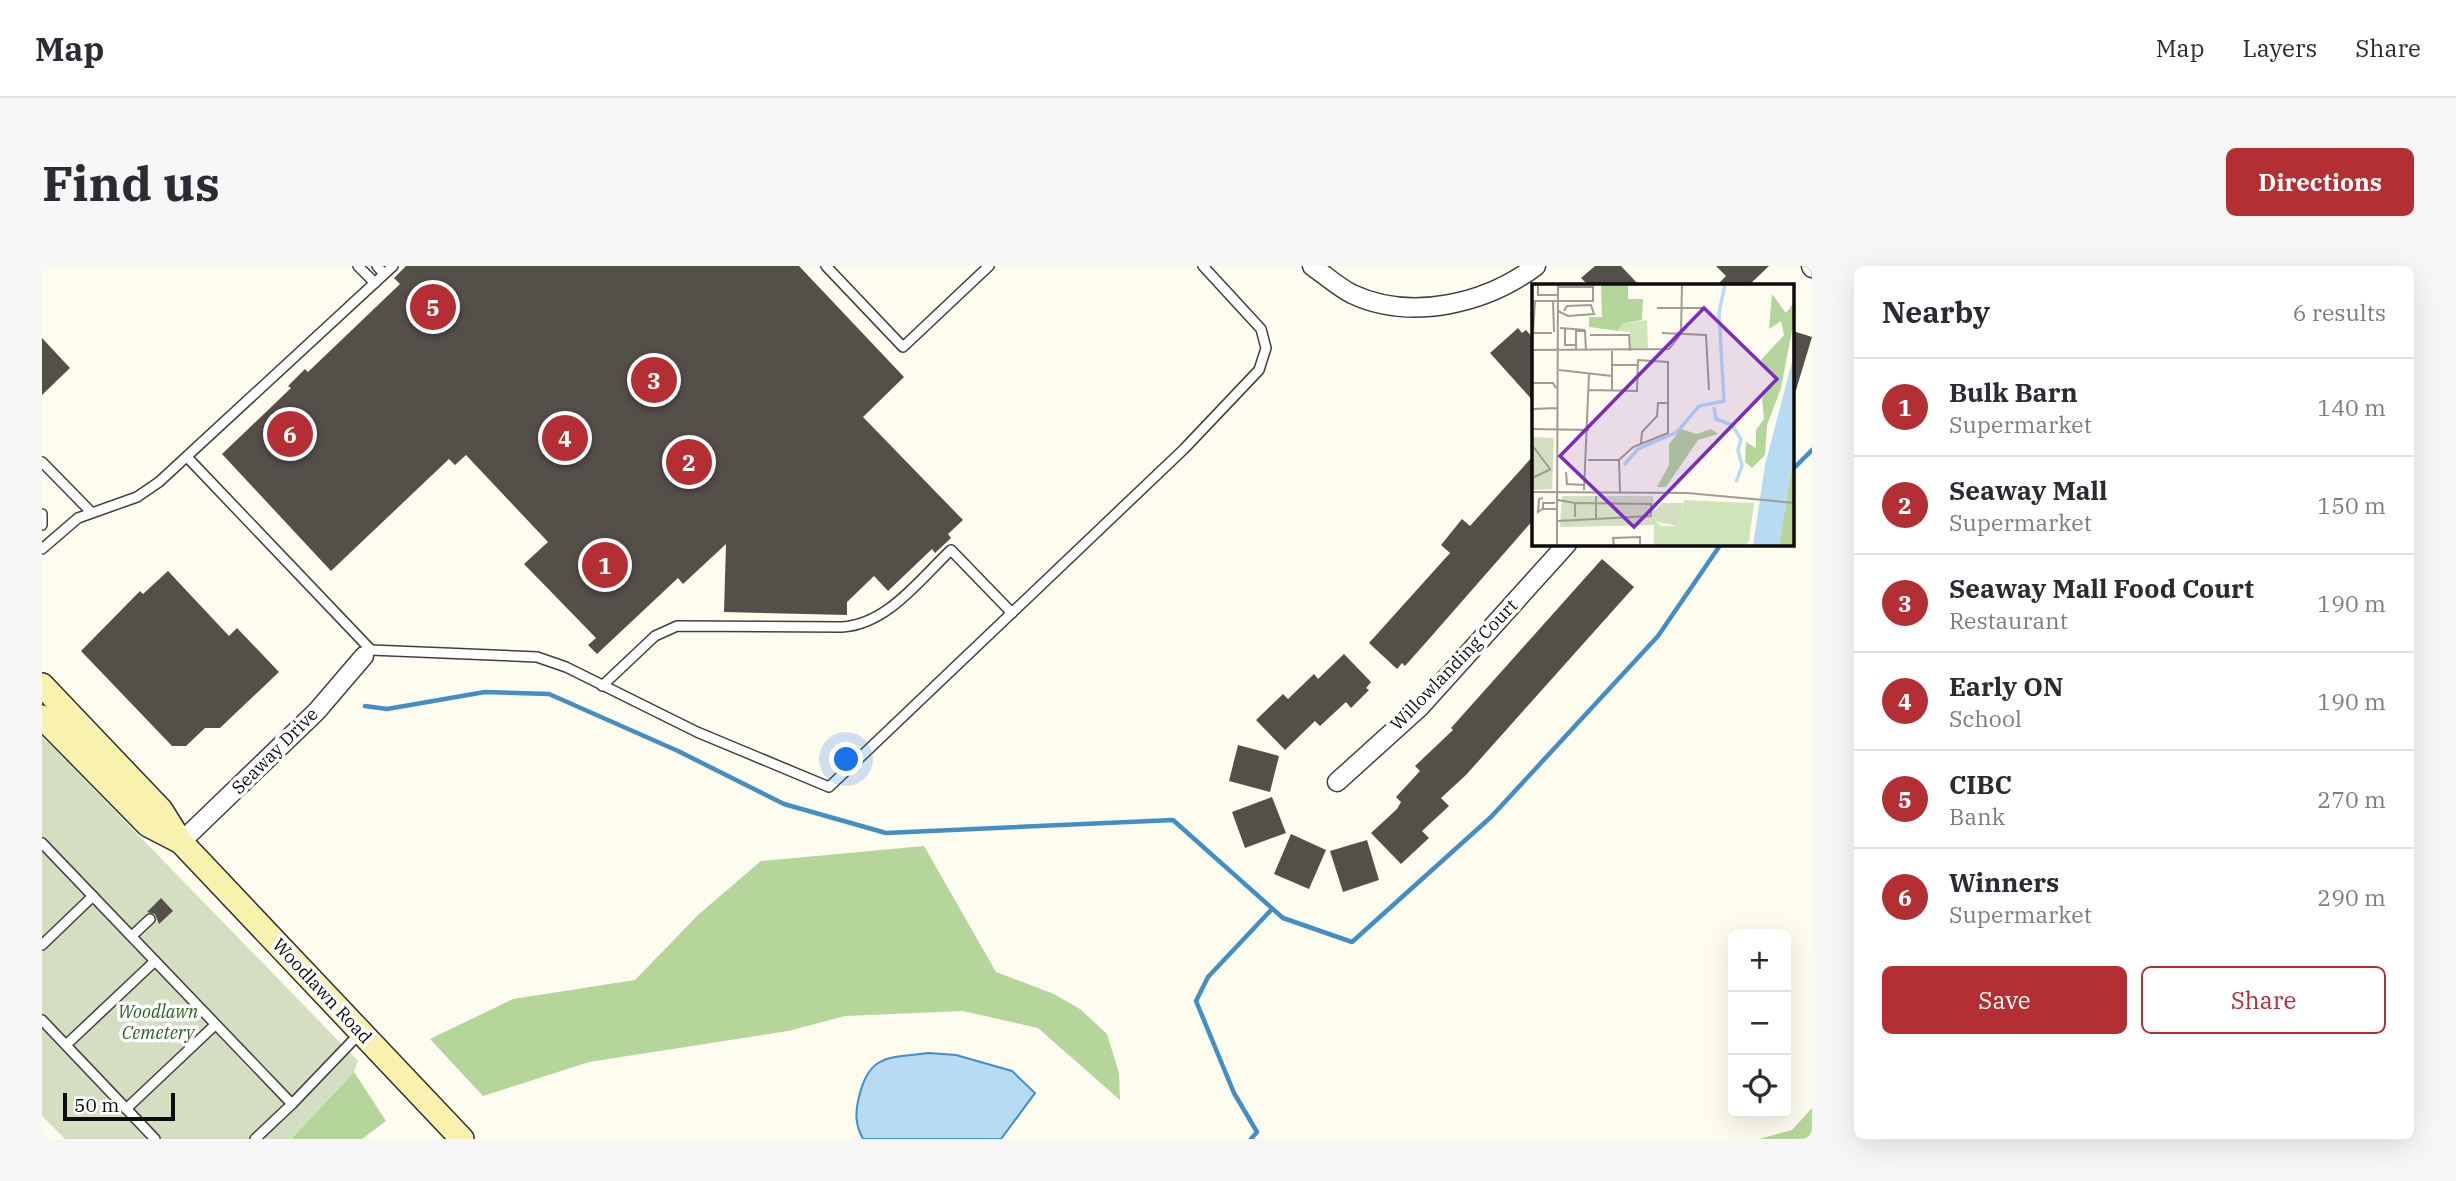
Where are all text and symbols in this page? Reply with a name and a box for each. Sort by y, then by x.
text: Map [35,27,104,70]
text: Map [2156,32,2204,64]
text: Layers [2242,32,2317,64]
text: Share [2355,32,2421,64]
button: Directions [2226,148,2414,216]
text: Find us [42,151,220,214]
pin: 5 [410,281,456,333]
inset map [1532,284,1794,546]
text: Nearby [1882,292,1990,331]
text: 6 results [2293,297,2386,327]
pin: 3 [631,354,677,406]
text: Bulk Barn [1949,375,2078,409]
text: 1 [1898,392,1912,422]
text: 140 m [2317,392,2386,422]
pin: 6 [267,408,313,460]
text: Supermarket [1949,409,2092,439]
pin: 4 [542,412,588,464]
pin: 2 [666,436,712,488]
text: Seaway Mall [1949,473,2108,507]
text: 2 [1898,490,1912,520]
text: 150 m [2317,490,2386,520]
text: Supermarket [1949,507,2092,537]
pin: 1 [582,539,628,591]
text: Seaway Mall Food Court [1949,571,2254,605]
text: 3 [1898,588,1912,618]
text: 190 m [2317,588,2386,618]
street label: Willowlanding Court [1385,594,1522,735]
text: Restaurant [1949,605,2068,635]
text: Early ON [1949,669,2063,703]
text: 4 [1898,686,1912,716]
text: 190 m [2317,686,2386,716]
street label: Seaway Drive [227,703,323,799]
text: School [1949,703,2022,733]
your location [829,742,863,776]
text: CIBC [1949,767,2012,801]
text: 5 [1898,784,1912,814]
text: 270 m [2317,784,2386,814]
text: Bank [1949,801,2005,831]
text: Winners [1949,865,2059,899]
text: 6 [1898,882,1912,912]
text: 290 m [2317,882,2386,912]
text: Supermarket [1949,899,2092,929]
map controls [1728,929,1791,1118]
button: + [1728,929,1791,992]
street label: Woodlawn Road [268,933,377,1048]
button: Save [1882,966,2127,1034]
button: Share [2141,966,2386,1034]
button: − [1728,992,1791,1055]
park label: Woodlawn Cemetery [118,1000,199,1044]
button: locate [1728,1055,1791,1118]
scale bar [63,1090,175,1122]
text: 50 m [74,1093,119,1117]

